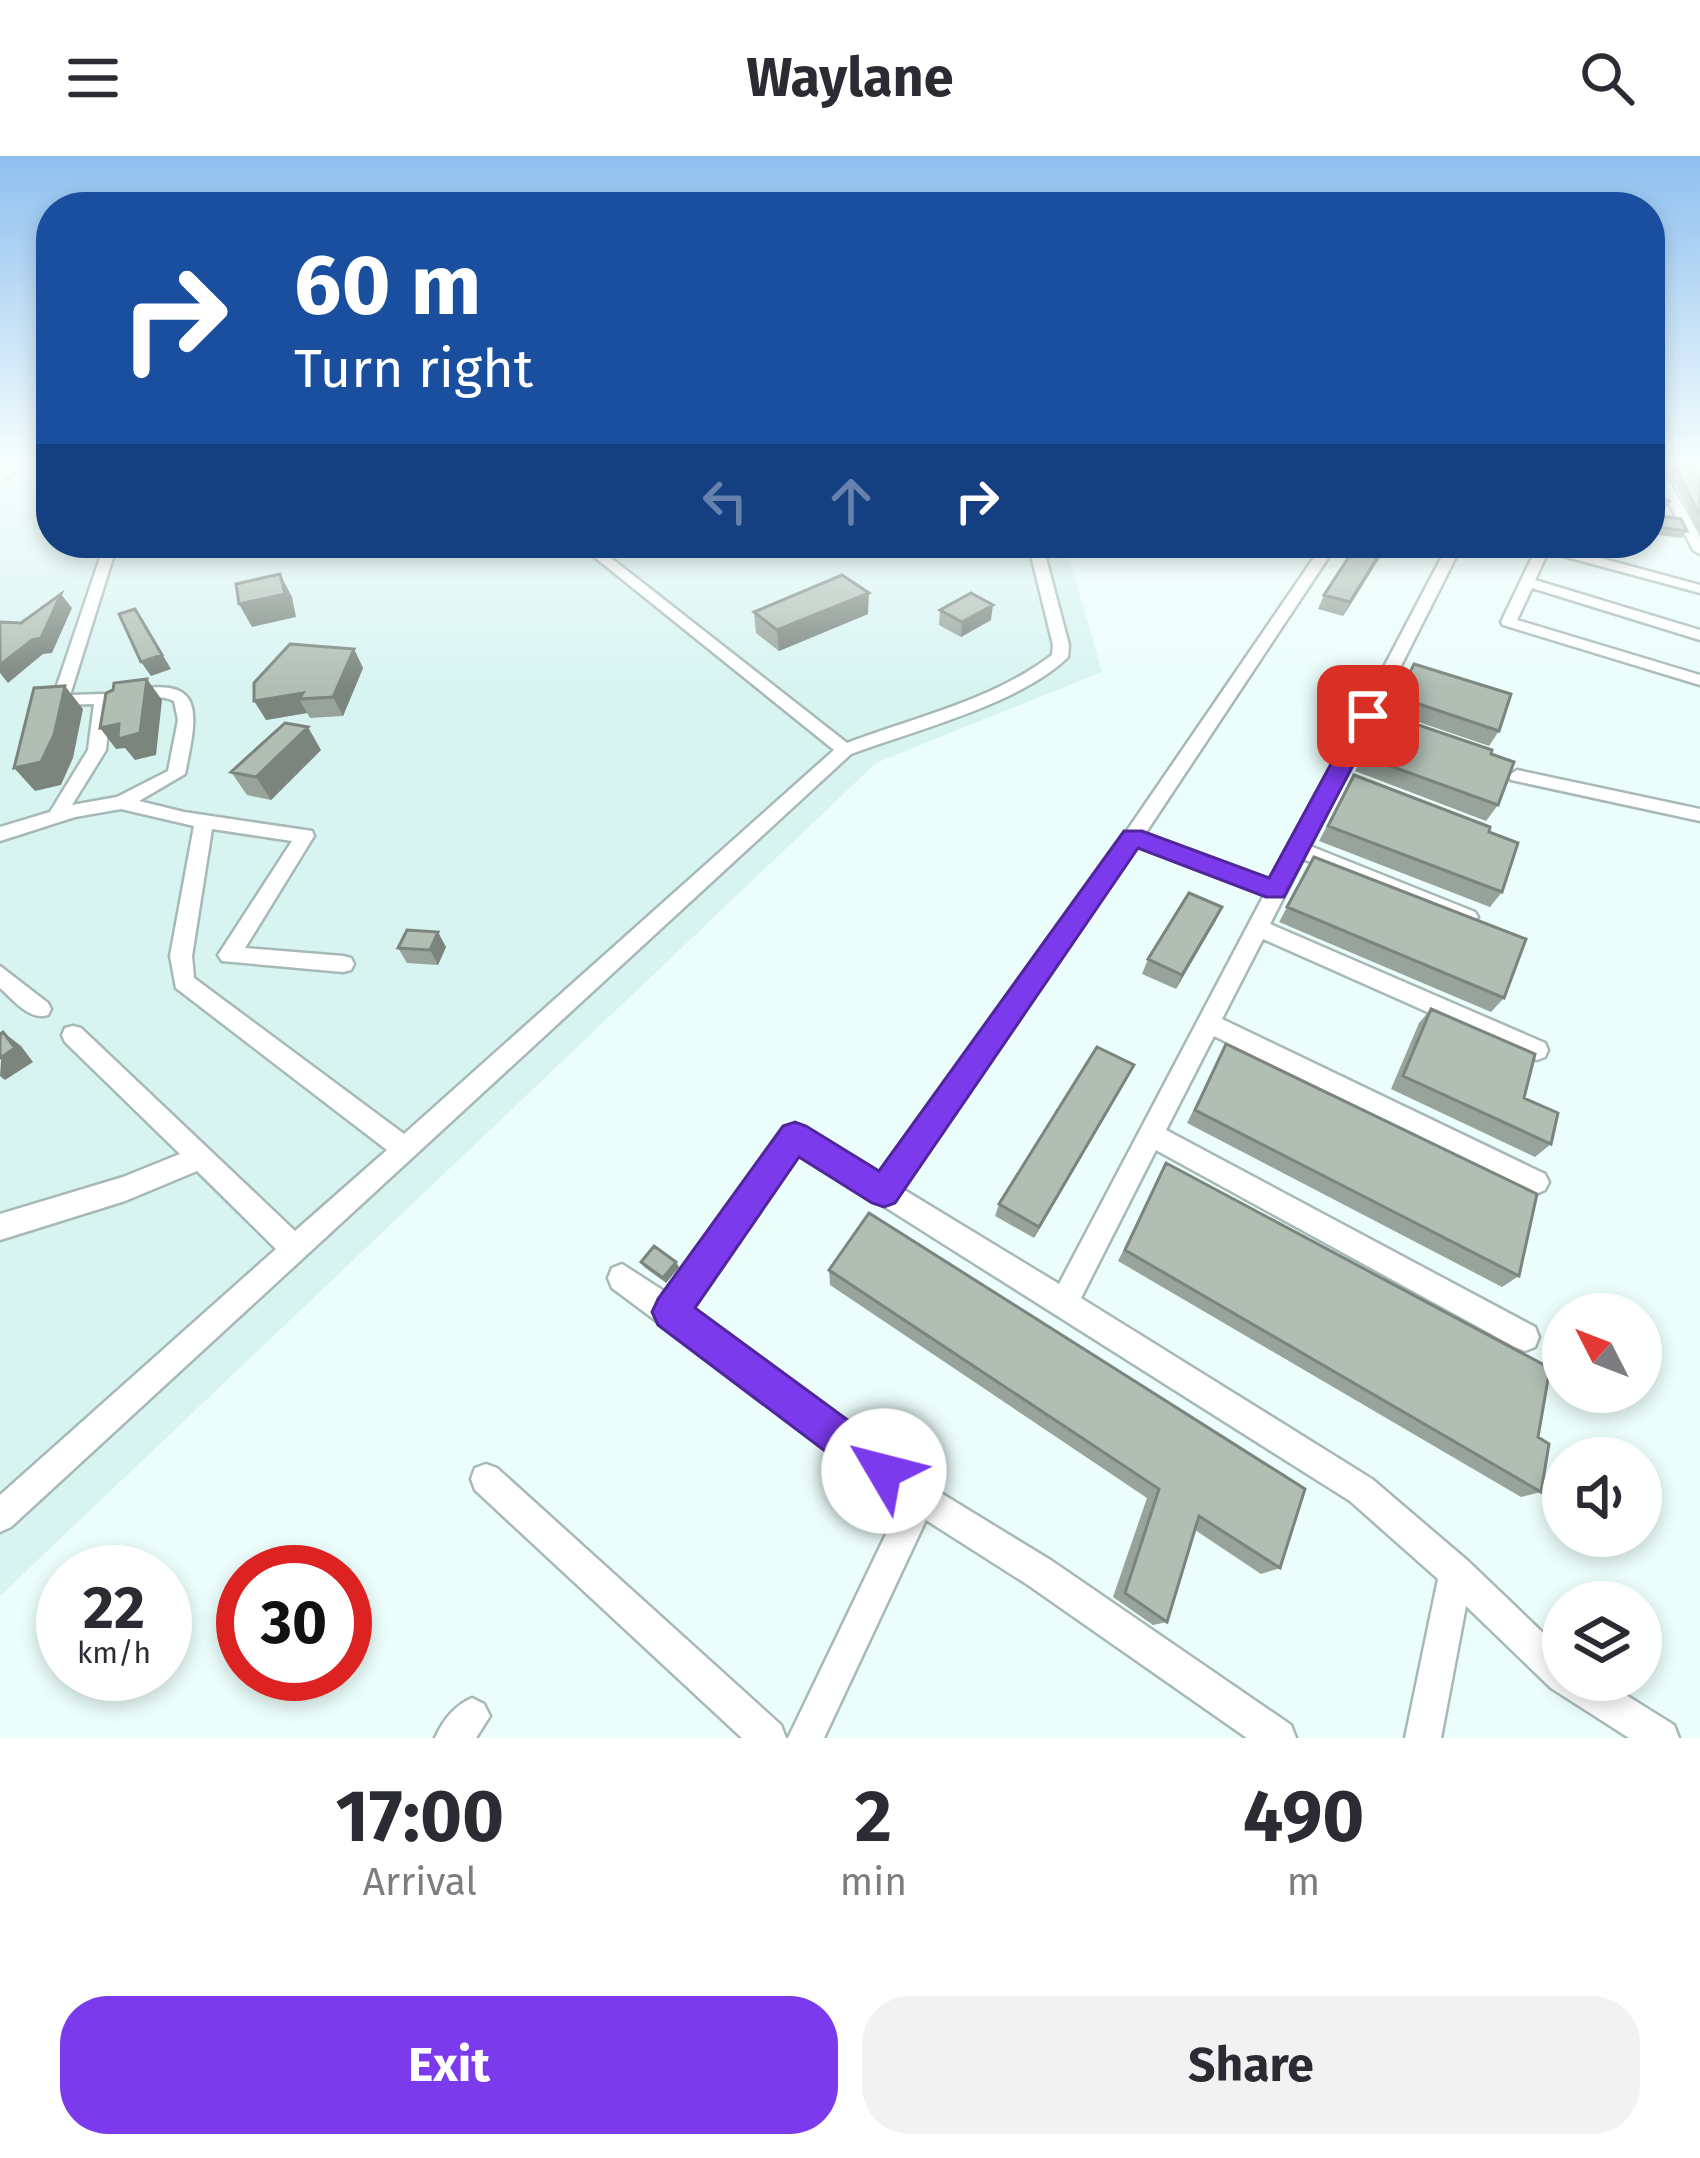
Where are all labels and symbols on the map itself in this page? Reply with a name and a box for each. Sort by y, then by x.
pin [1317,665,1419,767]
north arrow [1542,1293,1662,1413]
position arrow [821,1408,947,1534]
speed limit sign: 30 [216,1545,372,1701]

